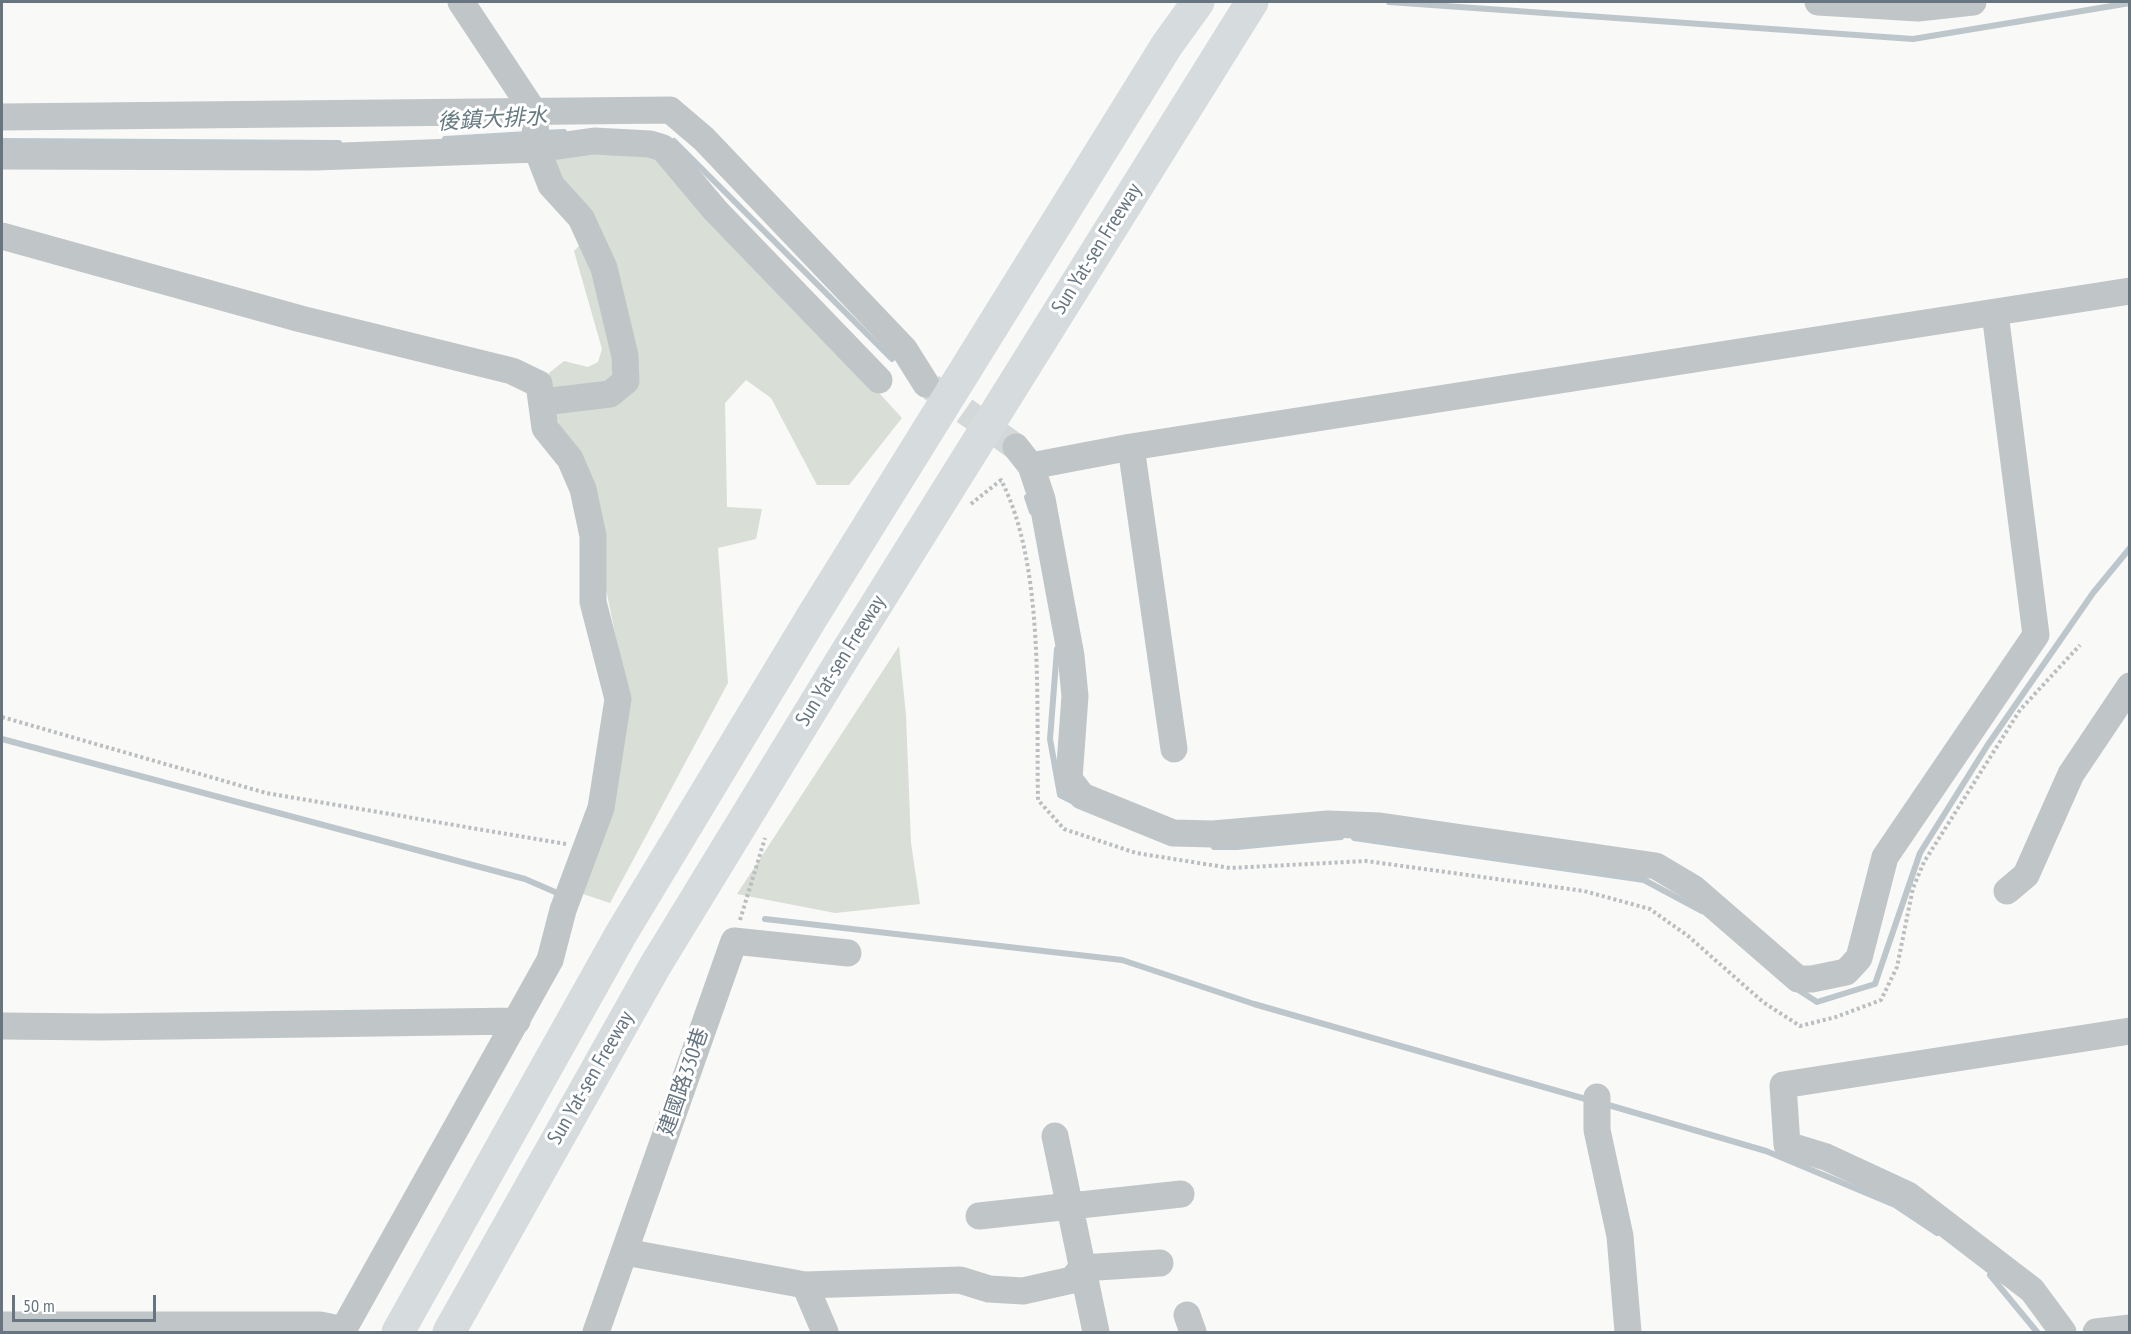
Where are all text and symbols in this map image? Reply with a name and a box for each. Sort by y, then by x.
water label: 後鎮大排水 [436,104,548,136]
street label: Sun Yat-sen Freeway [1047,179,1147,319]
street label: Sun Yat-sen Freeway [791,591,891,731]
street label: Sun Yat-sen Freeway [543,1007,639,1149]
street label: 建國路330巷 [654,1025,714,1139]
scale bar [15,1283,159,1321]
text: 50 m [23,1294,55,1317]

